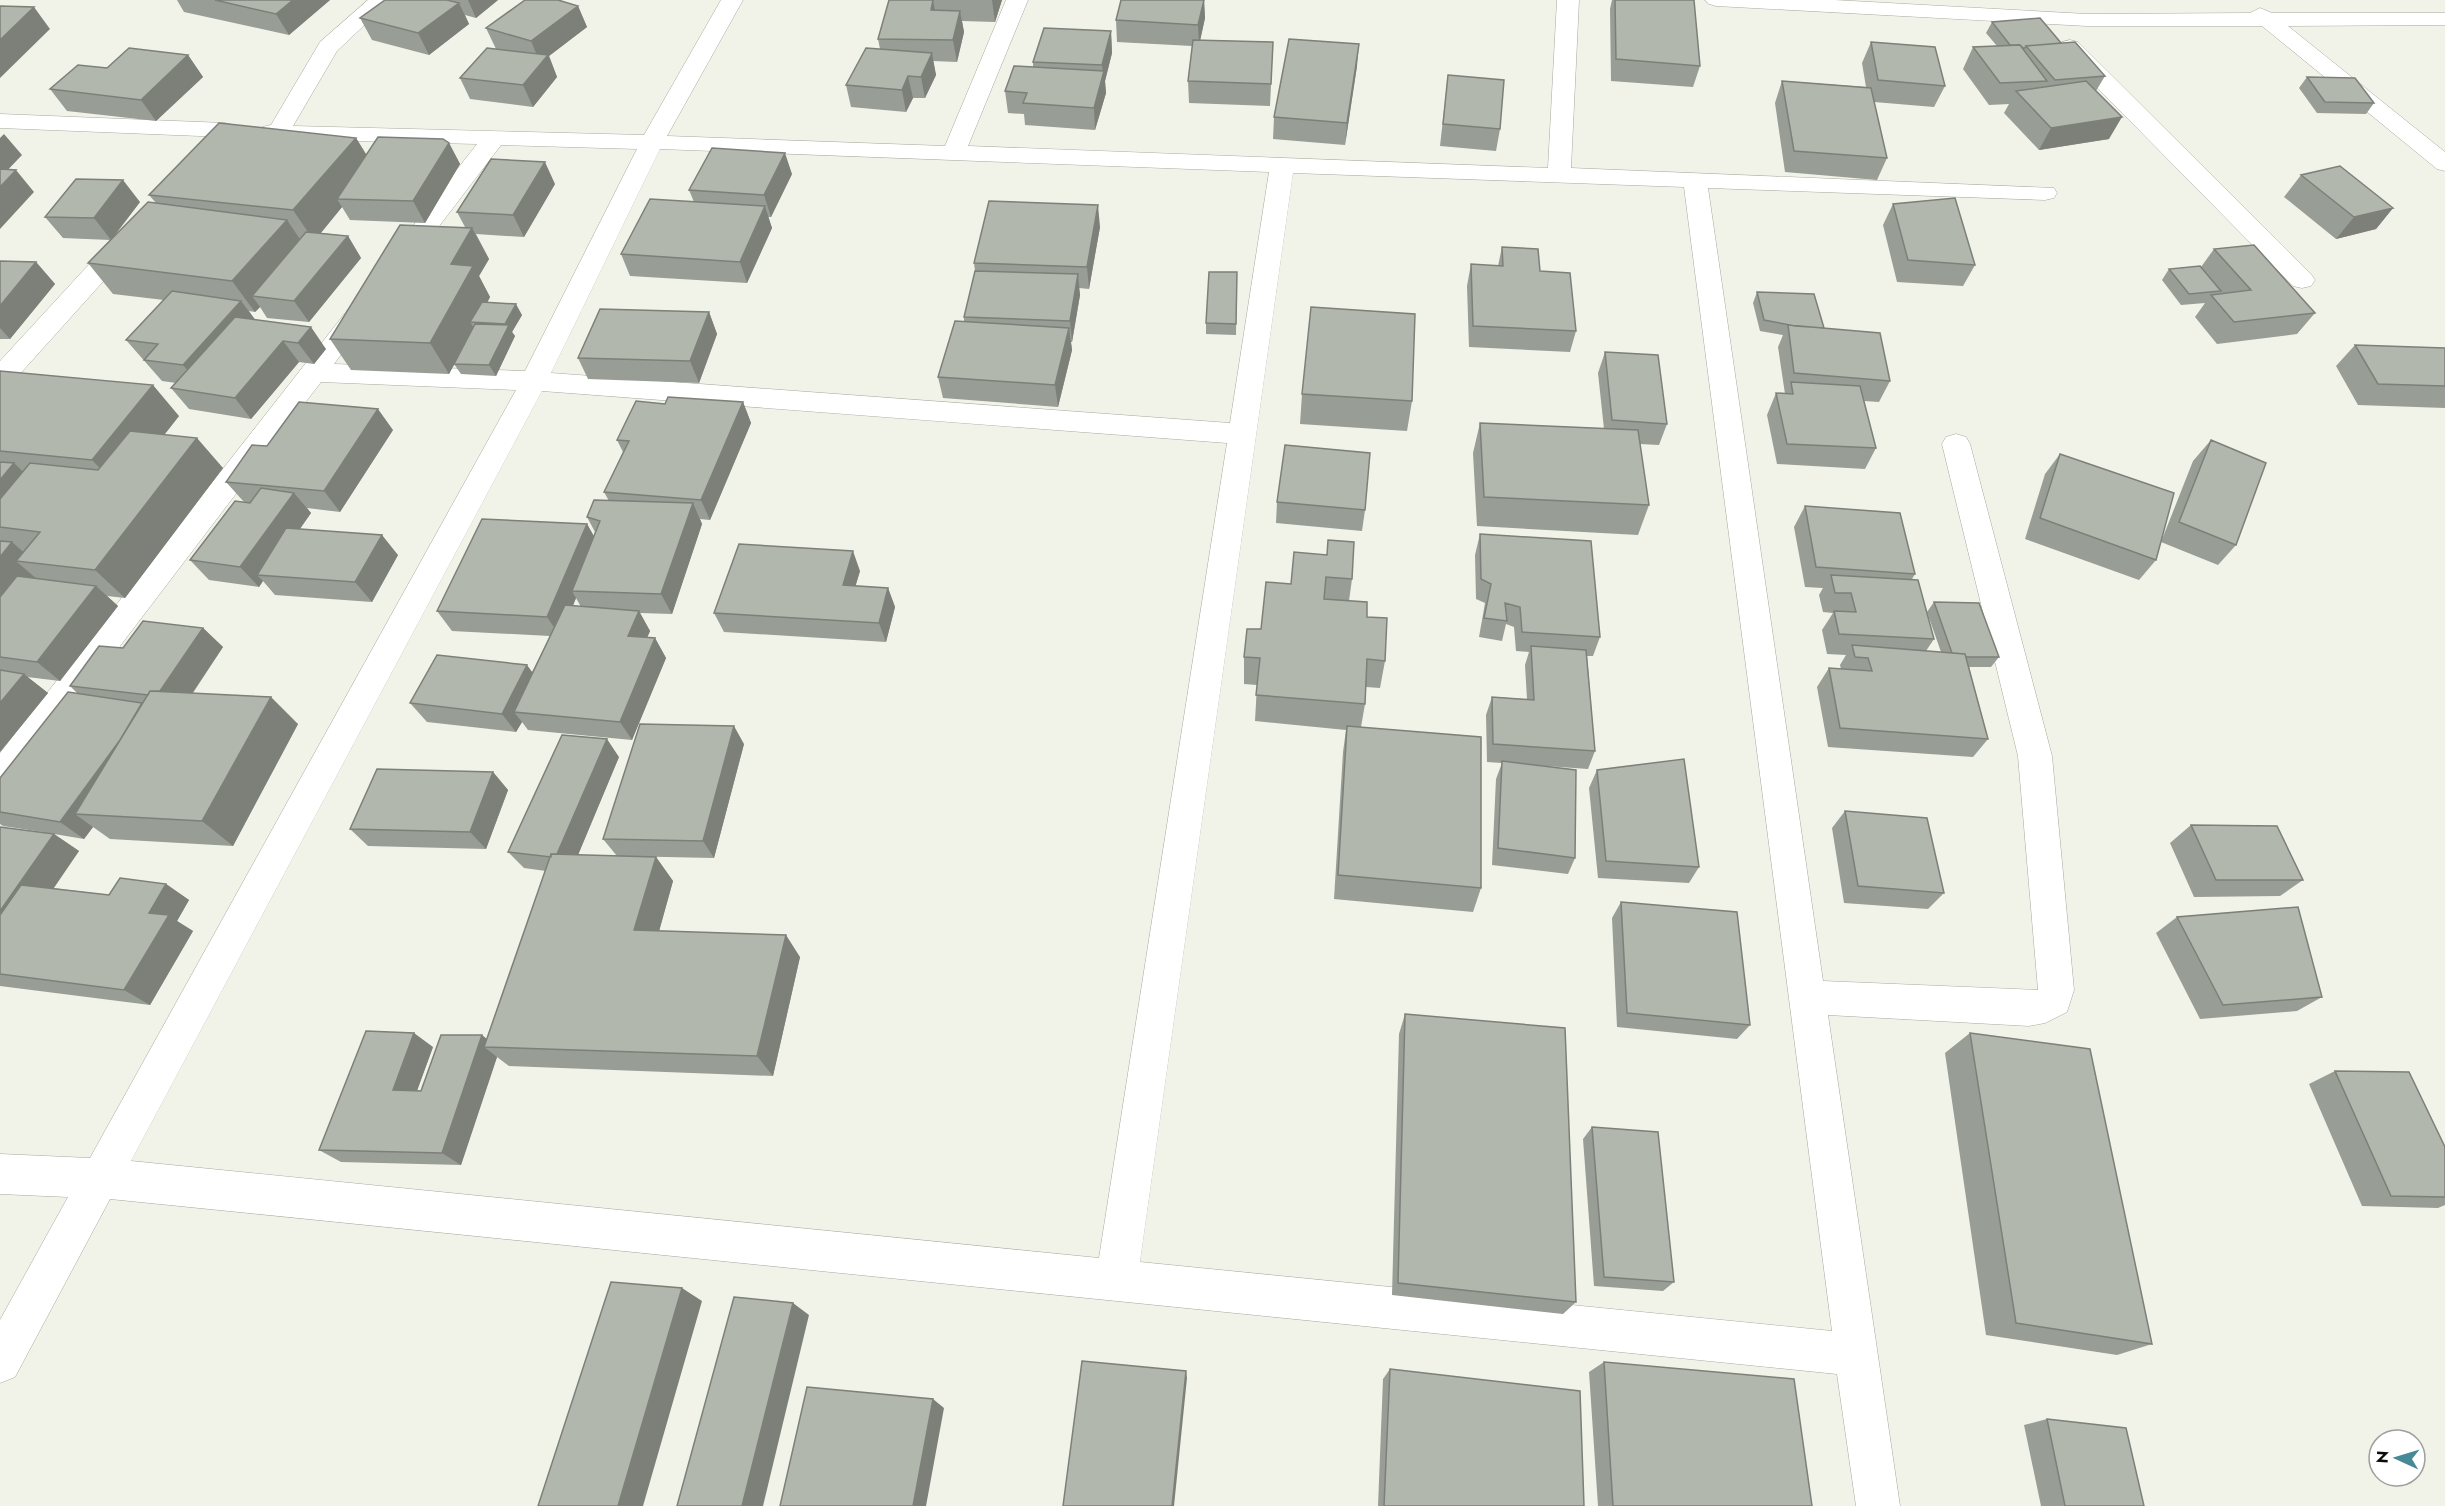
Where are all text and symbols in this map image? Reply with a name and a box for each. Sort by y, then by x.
north arrow [2367,1428,2427,1488]
text: N [2371,1450,2394,1464]

